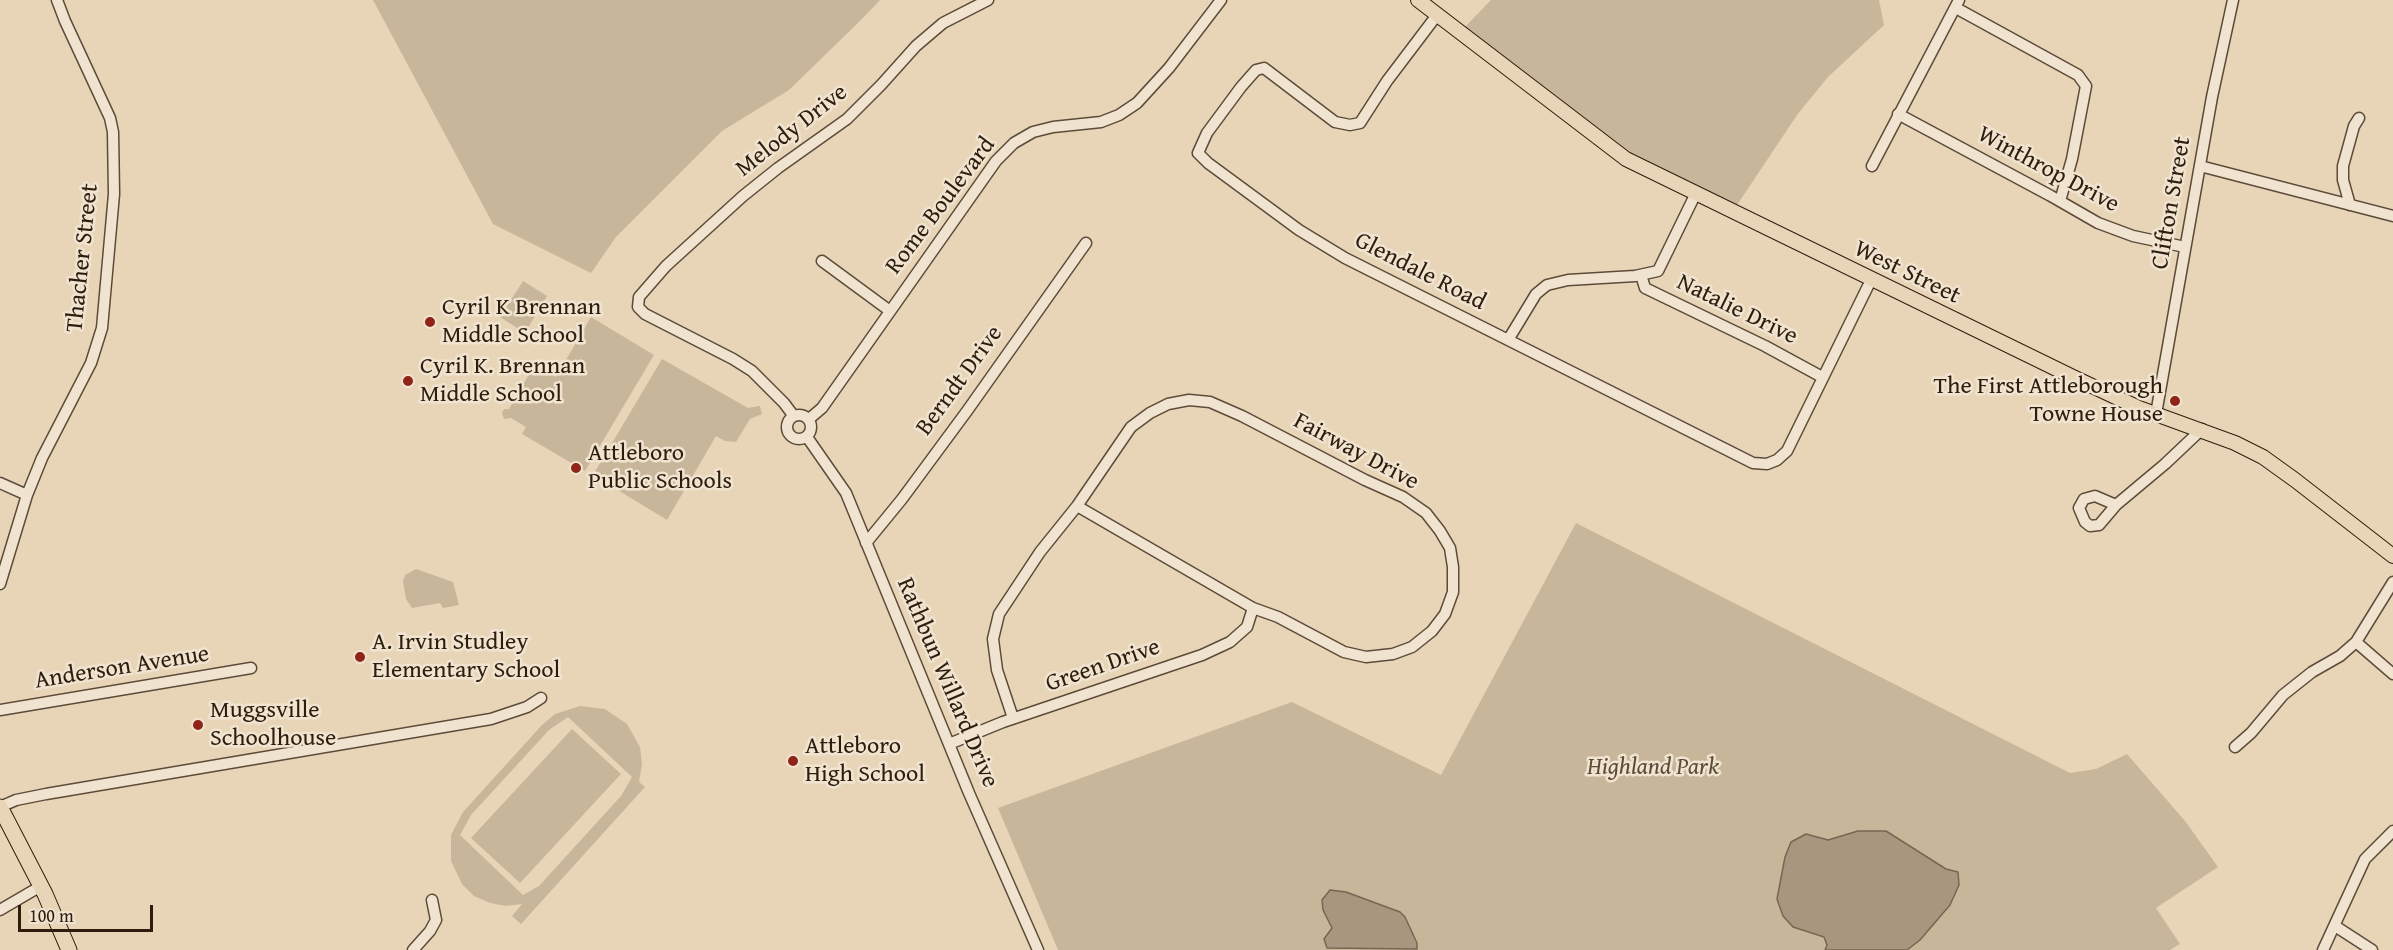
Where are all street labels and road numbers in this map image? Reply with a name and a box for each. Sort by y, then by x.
street label: Melody Drive [730,78,854,184]
street label: Winthrop Drive [1972,121,2124,219]
street label: Rome Boulevard [880,132,1002,280]
street label: Clifton Street [2146,134,2198,272]
street label: Thacher Street [61,182,105,334]
street label: Glendale Road [1350,227,1490,317]
street label: West Street [1849,235,1965,311]
street label: Natalie Drive [1672,268,1802,352]
street label: Berndt Drive [911,320,1009,442]
street label: Fairway Drive [1288,407,1424,497]
street label: Rathbun Willard Drive [890,574,1004,792]
street label: Green Drive [1042,633,1164,699]
street label: Anderson Avenue [33,640,211,696]

